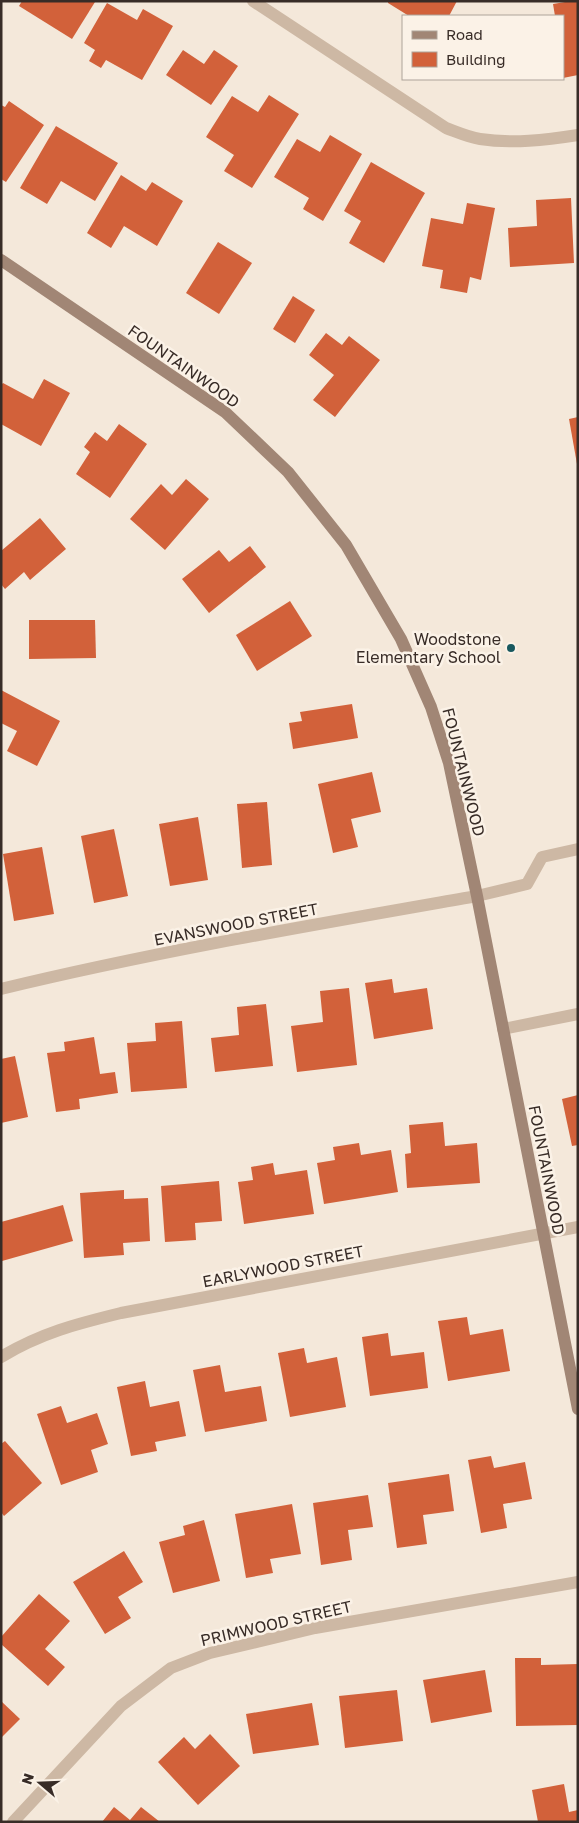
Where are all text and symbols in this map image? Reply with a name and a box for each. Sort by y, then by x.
legend [402,15,564,80]
text: Road [446,25,483,43]
text: Building [446,50,506,68]
street label: FOUNTAINWOOD [124,320,244,412]
place label: Woodstone Elementary School [356,629,501,667]
marker: Woodstone Elementary School [505,642,517,654]
street label: FOUNTAINWOOD [438,706,490,838]
street label: EVANSWOOD STREET [152,898,320,950]
street label: FOUNTAINWOOD [525,1103,569,1237]
street label: EARLYWOOD STREET [201,1241,365,1291]
street label: PRIMWOOD STREET [198,1596,354,1650]
north arrow [15,1758,65,1808]
text: N [17,1771,37,1786]

